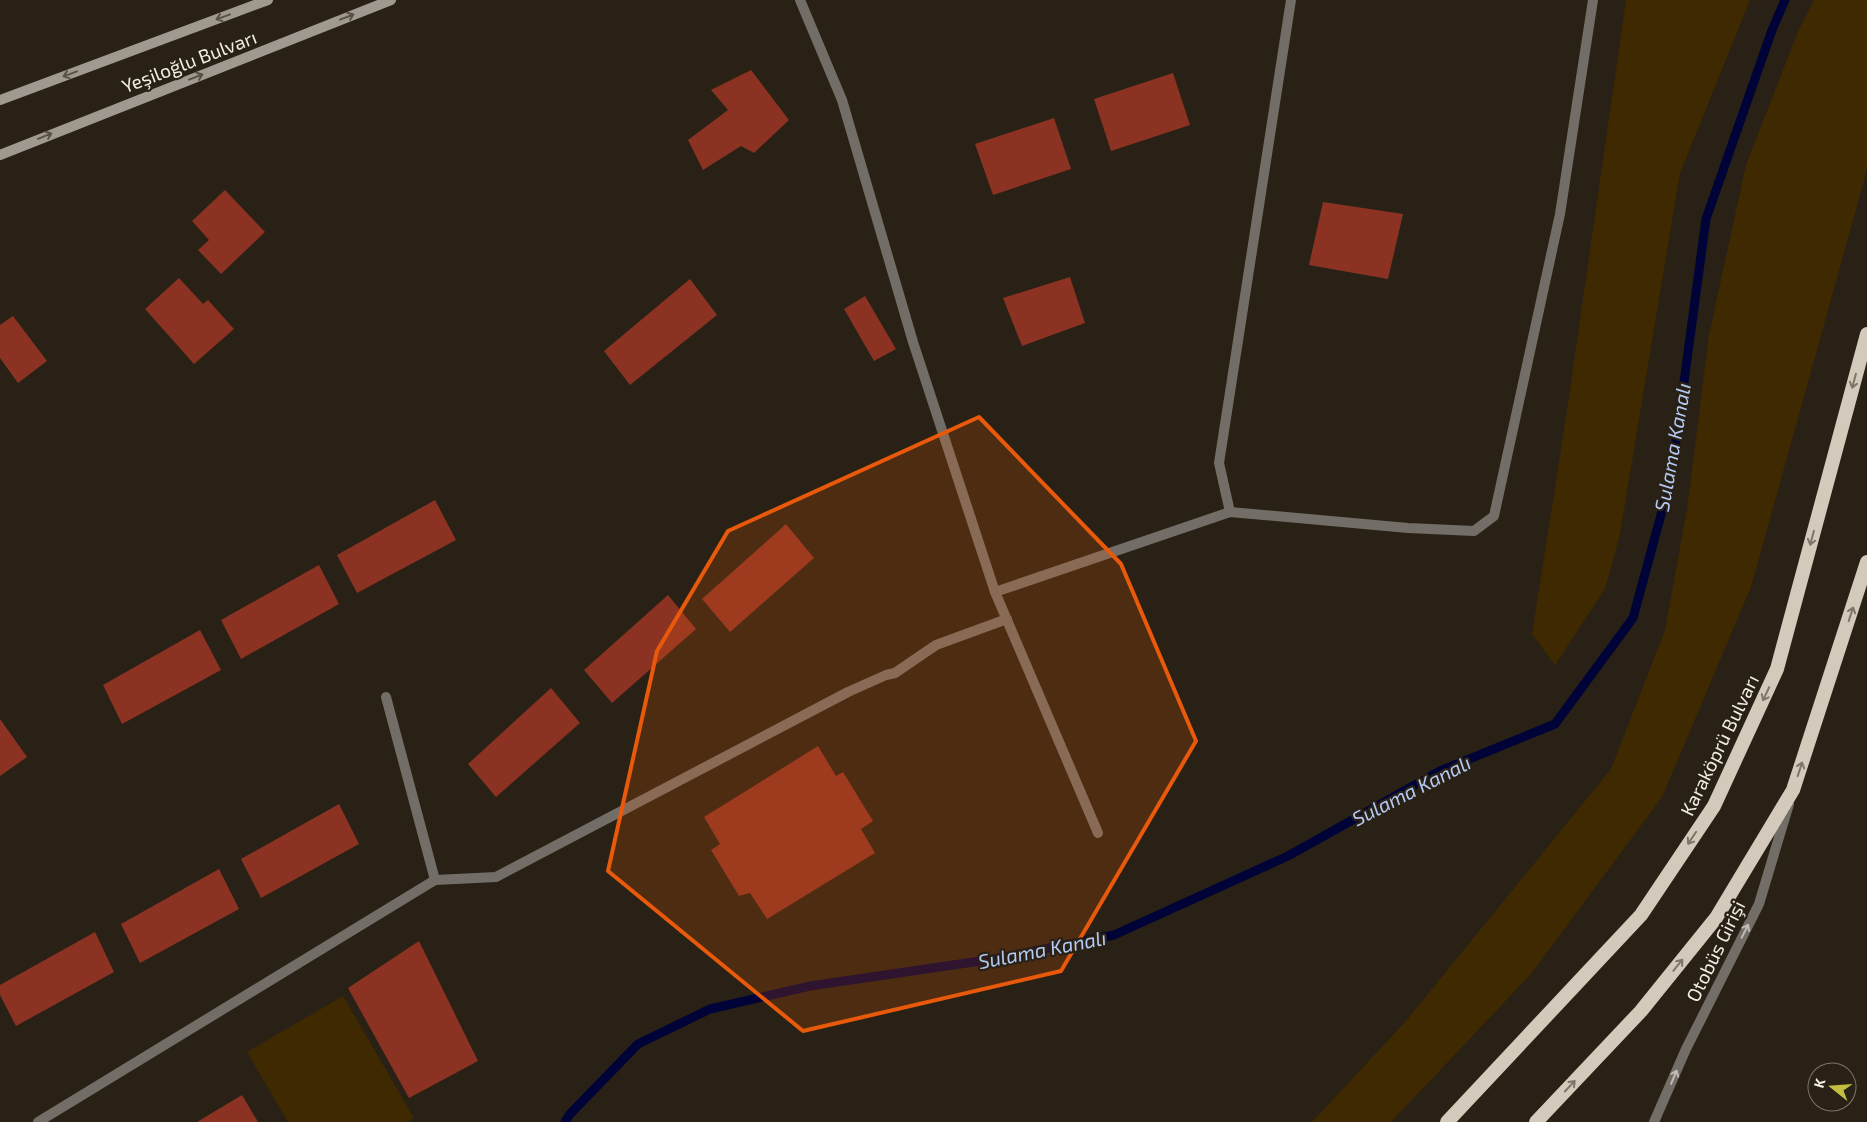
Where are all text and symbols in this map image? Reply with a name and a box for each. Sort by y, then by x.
one-way arrow [339,12,355,21]
one-way arrow [215,13,231,22]
street label: Yeşiloğlu Bulvarı [118,25,260,98]
one-way arrow [63,70,79,79]
one-way arrow [188,71,203,81]
one-way arrow [37,131,52,140]
one-way arrow [1849,373,1859,389]
water label: Sulama Kanalı [1649,381,1695,513]
one-way arrow [1807,530,1817,546]
one-way arrow [1846,607,1856,623]
street label: Karaköprü Bulvarı [1675,671,1763,819]
one-way arrow [1761,686,1770,701]
water label: Sulama Kanalı [1348,750,1474,830]
one-way arrow [1796,761,1805,777]
one-way arrow [1687,831,1697,845]
street label: Otobüs Girişi [1681,897,1750,1006]
one-way arrow [1741,924,1750,939]
water label: Sulama Kanalı [976,925,1108,973]
one-way arrow [1672,959,1683,972]
north arrow [1807,1062,1857,1112]
one-way arrow [1669,1070,1679,1085]
text: K [1810,1076,1829,1090]
one-way arrow [1564,1080,1576,1093]

